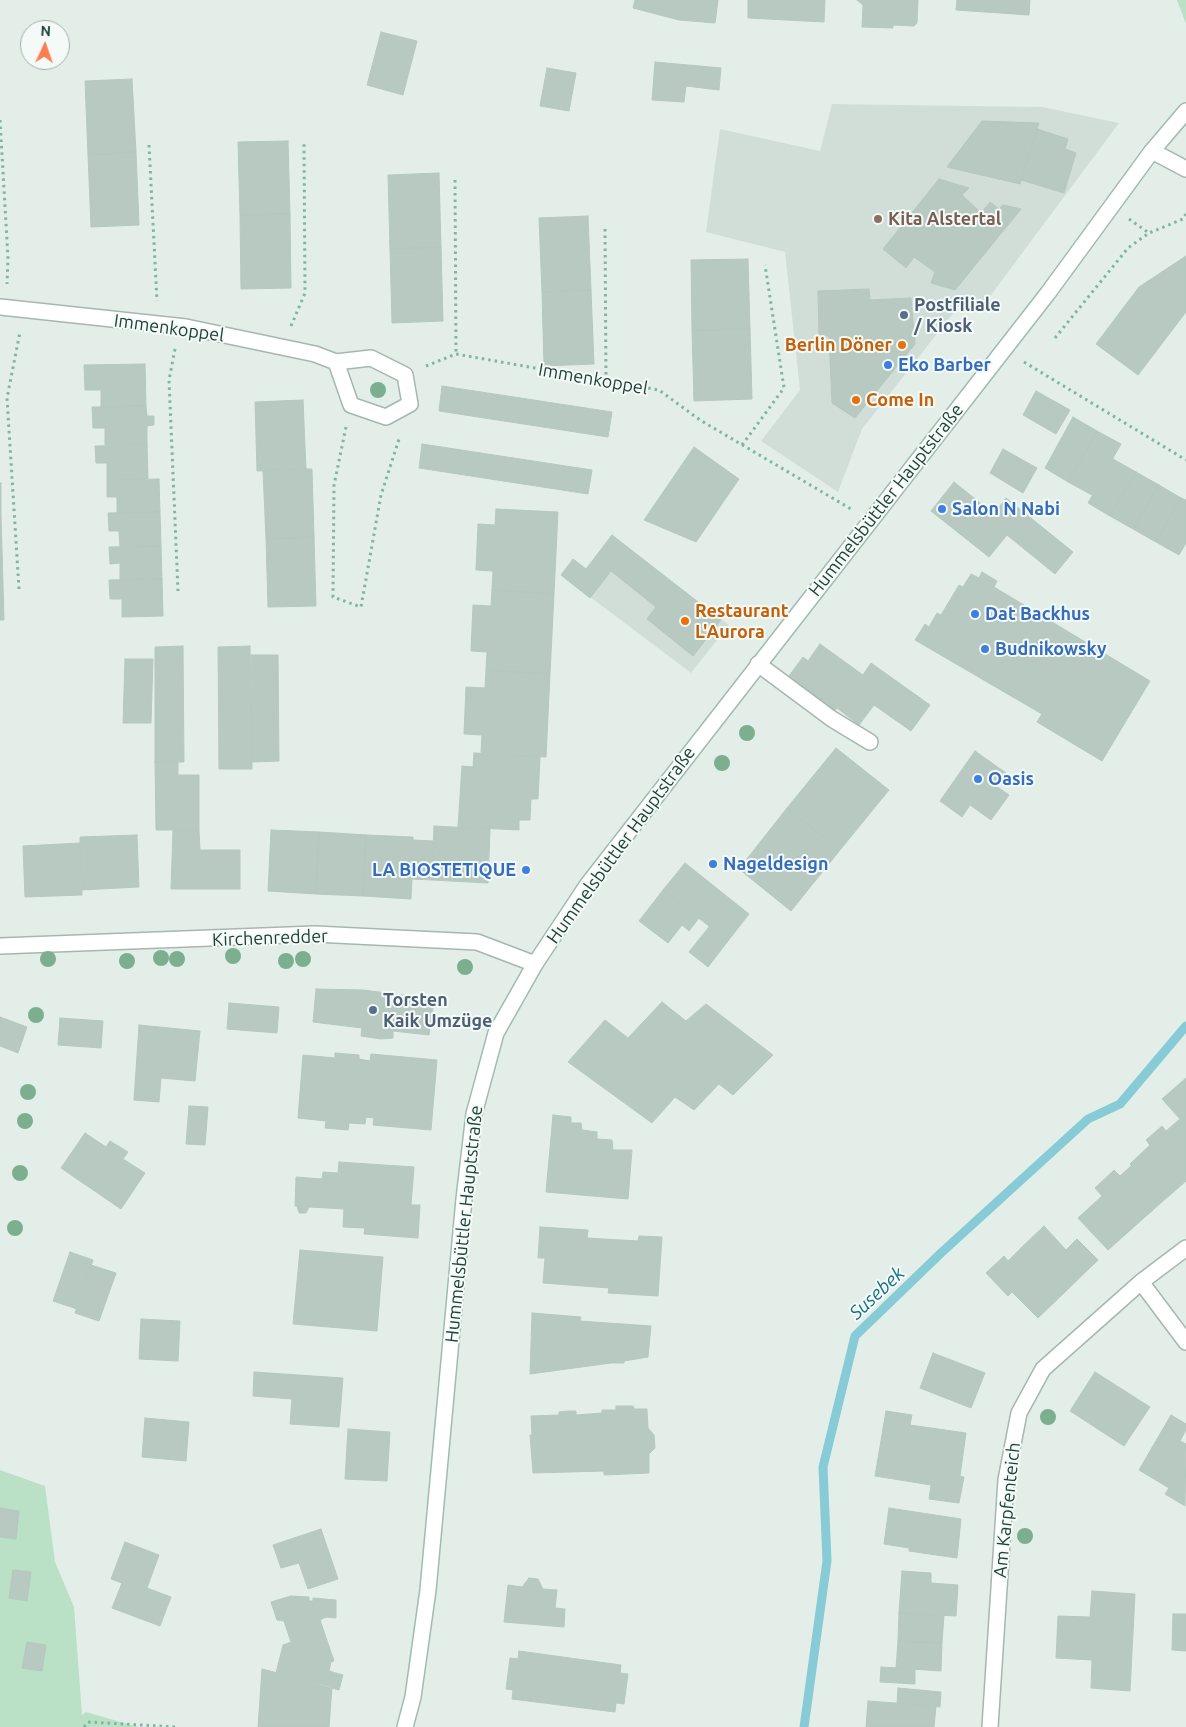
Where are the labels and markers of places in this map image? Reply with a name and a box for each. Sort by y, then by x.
place label: Kita Alstertal [888,208,1001,230]
marker: Kita Alstertal [872,213,884,225]
place label: Postfiliale / Kiosk [914,294,1001,336]
marker: Postfiliale / Kiosk [898,309,910,321]
place label: Berlin Döner [785,334,892,356]
marker: Berlin Döner [896,339,908,351]
place label: Eko Barber [898,354,991,376]
marker: Eko Barber [882,359,894,371]
place label: Come In [866,389,934,411]
marker: Come In [850,394,862,406]
place label: Salon N Nabi [952,498,1060,520]
marker: Salon N Nabi [936,503,948,515]
place label: Restaurant L'Aurora [695,600,788,642]
place label: Dat Backhus [985,603,1090,625]
marker: Dat Backhus [969,608,981,620]
marker: Restaurant L'Aurora [679,615,691,627]
place label: Budnikowsky [995,638,1106,660]
marker: Budnikowsky [979,643,991,655]
place label: Oasis [988,768,1034,790]
marker: Oasis [972,773,984,785]
place label: Nageldesign [723,853,828,875]
marker: Nageldesign [707,858,719,870]
place label: LA BIOSTETIQUE [372,859,516,881]
marker: LA BIOSTETIQUE [520,864,532,876]
place label: Torsten Kaik Umzüge [383,989,492,1032]
marker: Torsten Kaik Umzüge [367,1004,379,1016]

